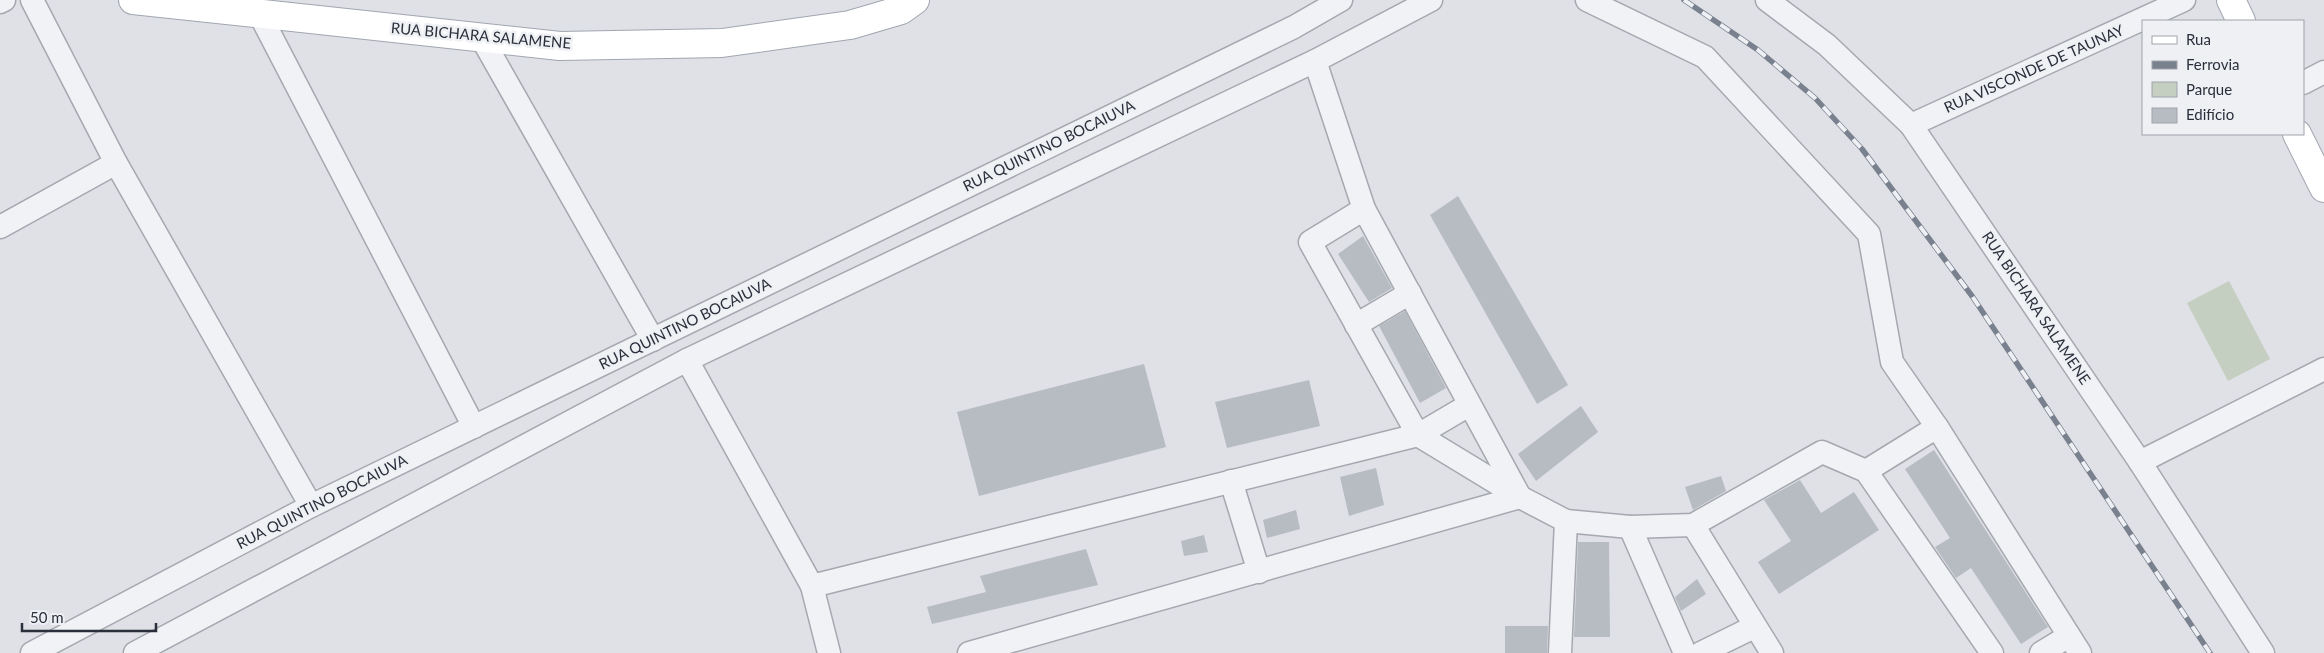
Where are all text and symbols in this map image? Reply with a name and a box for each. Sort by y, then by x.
street label: RUA BICHARA SALAMENE [390,18,572,52]
street label: RUA VISCONDE DE TAUNAY [1941,20,2127,116]
legend [2142,20,2304,135]
text: Rua [2186,30,2211,48]
text: Ferrovia [2186,55,2239,73]
text: Parque [2186,80,2232,98]
street label: RUA QUINTINO BOCAIUVA [960,95,1138,195]
text: Edifício [2186,105,2234,123]
street label: RUA BICHARA SALAMENE [1979,228,2095,387]
street label: RUA QUINTINO BOCAIUVA [596,273,774,373]
street label: RUA QUINTINO BOCAIUVA [233,450,411,552]
scale bar [22,600,156,632]
text: 50 m [30,608,64,626]

